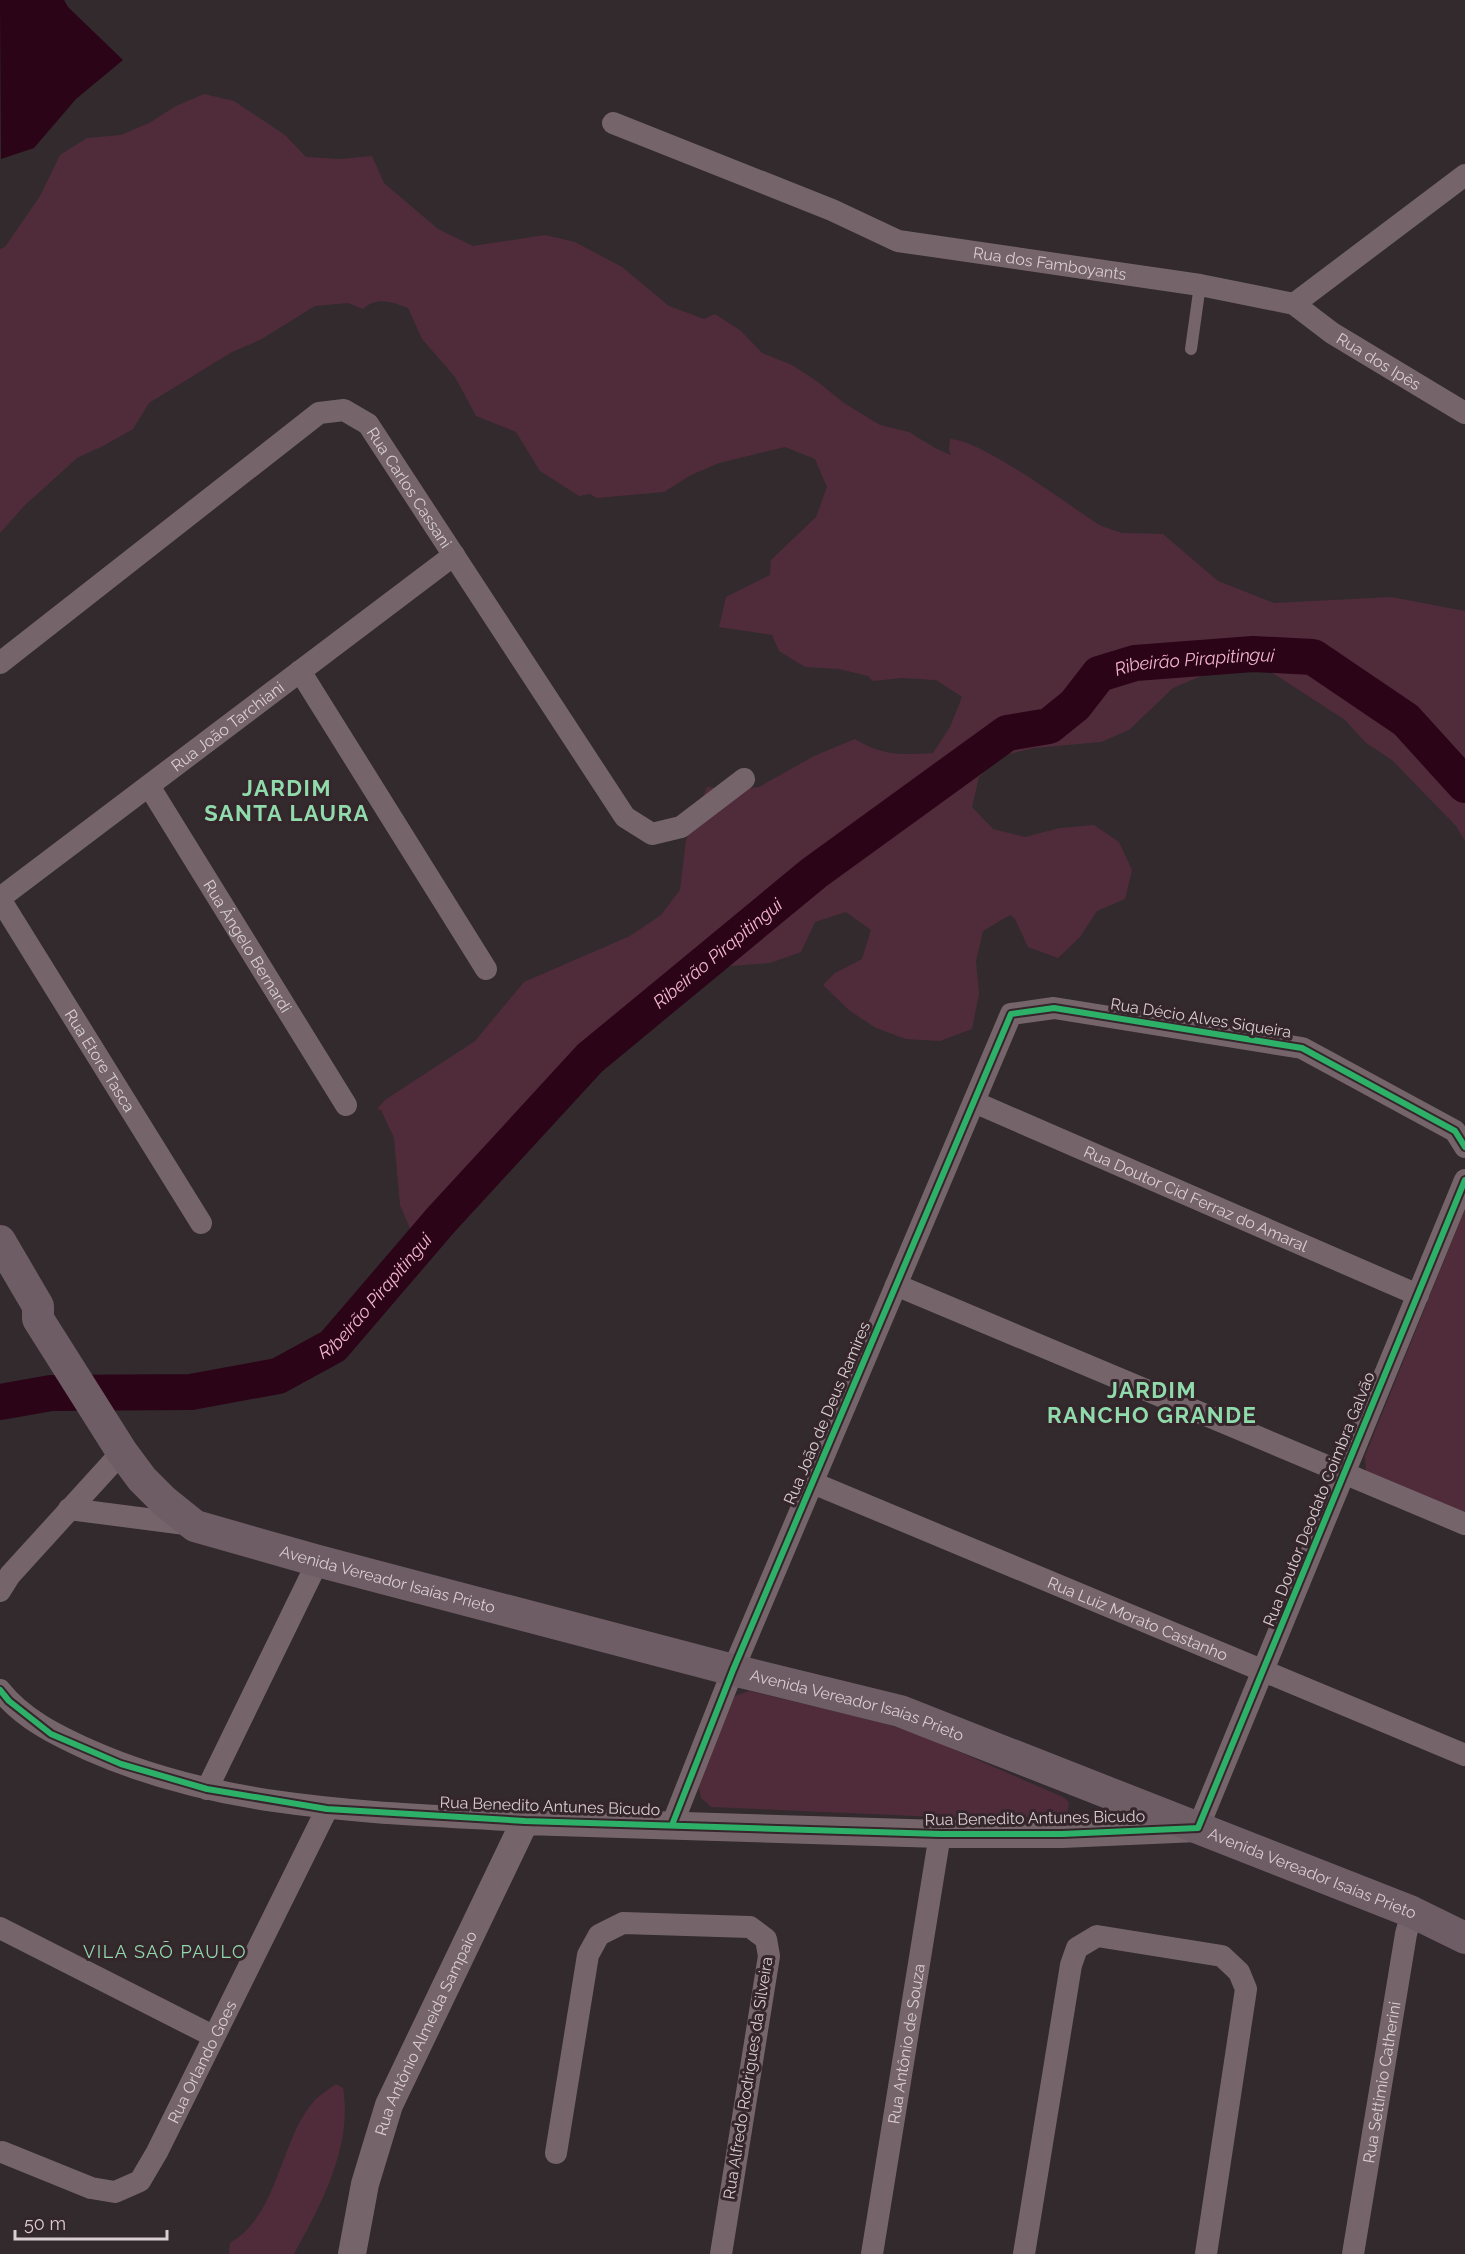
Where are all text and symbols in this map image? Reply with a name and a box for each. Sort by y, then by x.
street label: Rua dos Famboyants [972,243,1128,284]
street label: Rua dos Ipês [1333,328,1425,394]
street label: Rua Carlos Cassani [363,423,456,551]
water label: Ribeirão Pirapitingui [1112,643,1276,679]
street label: Rua João Tarchiani [167,677,288,775]
district label: JARDIM SANTA LAURA [204,775,370,826]
street label: Rua Ângelo Bernardi [200,876,296,1016]
water label: Ribeirão Pirapitingui [648,893,787,1012]
street label: Rua Décio Alves Siqueira [1109,994,1293,1042]
street label: Rua Etore Tasca [61,1006,139,1115]
street label: Rua Doutor Cid Ferraz do Amaral [1081,1142,1311,1256]
water label: Ribeirão Pirapitingui [314,1228,436,1363]
street label: Rua João de Deus Ramires [780,1318,874,1507]
street label: Rua Doutor Deodato Coimbra Galvão [1259,1369,1379,1629]
district label: JARDIM RANCHO GRANDE [1047,1377,1257,1428]
street label: Avenida Vereador Isaías Prieto [278,1541,497,1617]
street label: Rua Luiz Morato Castanho [1045,1573,1231,1664]
street label: Avenida Vereador Isaías Prieto [748,1665,967,1745]
street label: Rua Benedito Antunes Bicudo [439,1793,661,1819]
street label: Rua Benedito Antunes Bicudo [925,1807,1145,1829]
street label: Avenida Vereador Isaías Prieto [1205,1823,1419,1922]
street label: Rua Antônio Almeida Sampaio [371,1928,480,2138]
district label: VILA SAÕ PAULO [83,1941,247,1962]
street label: Rua Alfredo Rodrigues da Silveira [719,1955,777,2201]
street label: Rua Antônio de Souza [884,1962,928,2125]
street label: Rua Orlando Goes [163,1997,240,2126]
street label: Rua Settimio Catherini [1359,2000,1404,2165]
scale bar [15,2203,166,2241]
text: 50 m [24,2213,66,2234]

